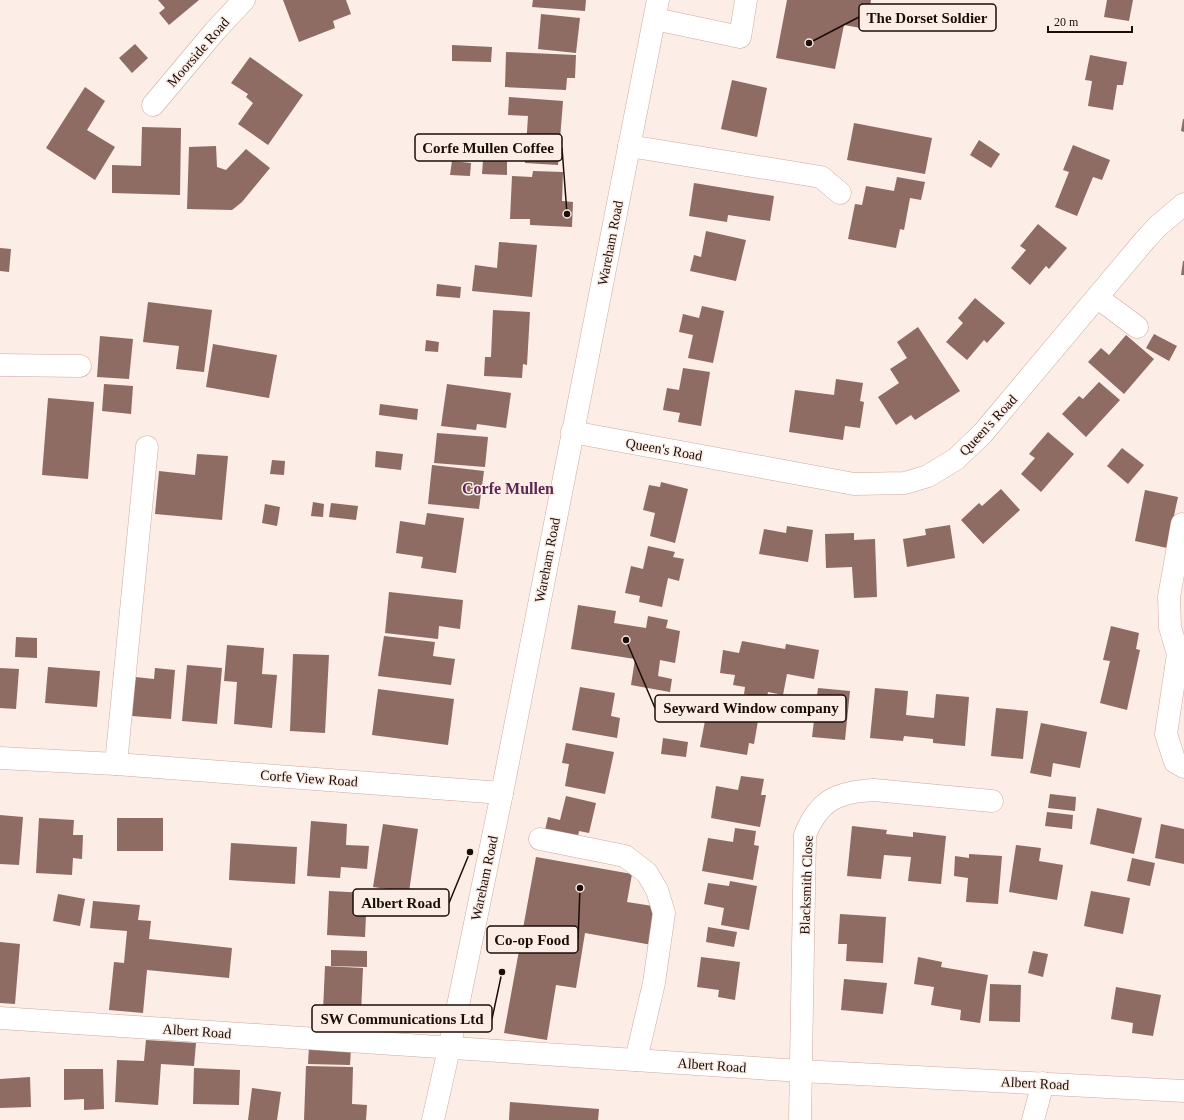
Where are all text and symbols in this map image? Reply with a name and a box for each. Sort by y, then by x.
callout: The Dorset Soldier [859,4,996,31]
scale bar [1048,8,1132,34]
text: The Dorset Soldier [867,10,988,26]
street label: Moorside Road [164,15,232,90]
text: 20 m [1054,15,1079,29]
callout: Corfe Mullen Coffee [415,134,562,161]
text: Corfe Mullen Coffee [422,140,554,156]
street label: Wareham Road [595,199,626,287]
street label: Queen's Road [956,392,1020,459]
street label: Queen's Road [624,435,703,464]
district label: Corfe Mullen [462,480,554,497]
street label: Wareham Road [532,516,563,604]
callout: Seyward Window company [655,695,846,722]
text: Seyward Window company [663,700,839,716]
street label: Corfe View Road [260,768,358,789]
street label: Wareham Road [468,834,501,922]
street label: Blacksmith Close [797,835,816,935]
callout: Albert Road [353,889,449,916]
text: Albert Road [361,895,441,911]
callout: Co-op Food [487,926,578,953]
text: Co-op Food [494,932,570,948]
callout: SW Communications Ltd [312,1005,492,1032]
text: SW Communications Ltd [320,1011,484,1027]
street label: Albert Road [162,1022,232,1041]
street label: Albert Road [677,1056,747,1075]
street label: Albert Road [1000,1074,1070,1093]

